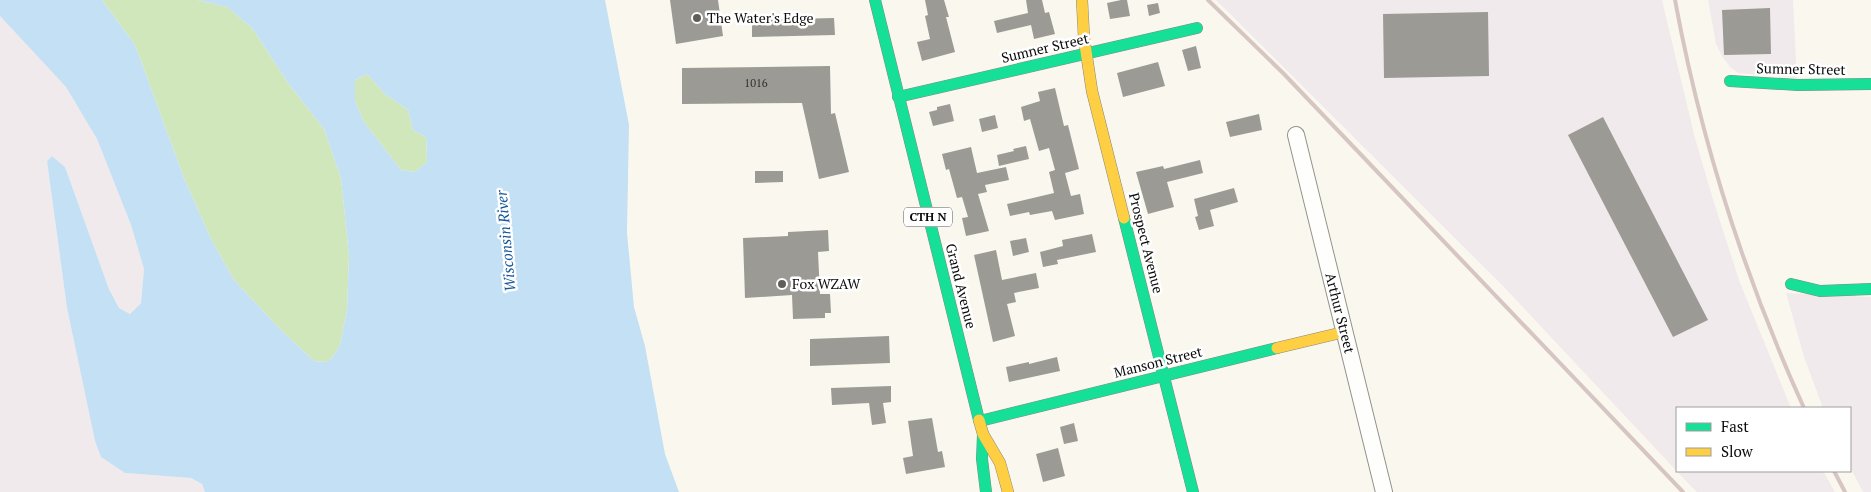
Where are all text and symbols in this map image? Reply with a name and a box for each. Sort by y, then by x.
place label: The Water's Edge [707,8,814,27]
marker: The Water's Edge [691,12,703,24]
street label: Sumner Street [999,28,1091,67]
street label: Sumner Street [1756,58,1847,79]
house number: 1016 [744,76,768,90]
water label: Wisconsin River [491,188,519,293]
street label: Prospect Avenue [1125,191,1168,295]
road number: CTH N [904,208,952,226]
street label: Grand Avenue [942,241,981,330]
street label: Arthur Street [1321,271,1360,356]
place label: Fox WZAW [792,274,861,293]
marker: Fox WZAW [776,278,788,290]
street label: Manson Street [1112,341,1205,382]
legend [1676,407,1851,472]
text: Fast [1721,416,1749,436]
text: Slow [1721,441,1754,461]

